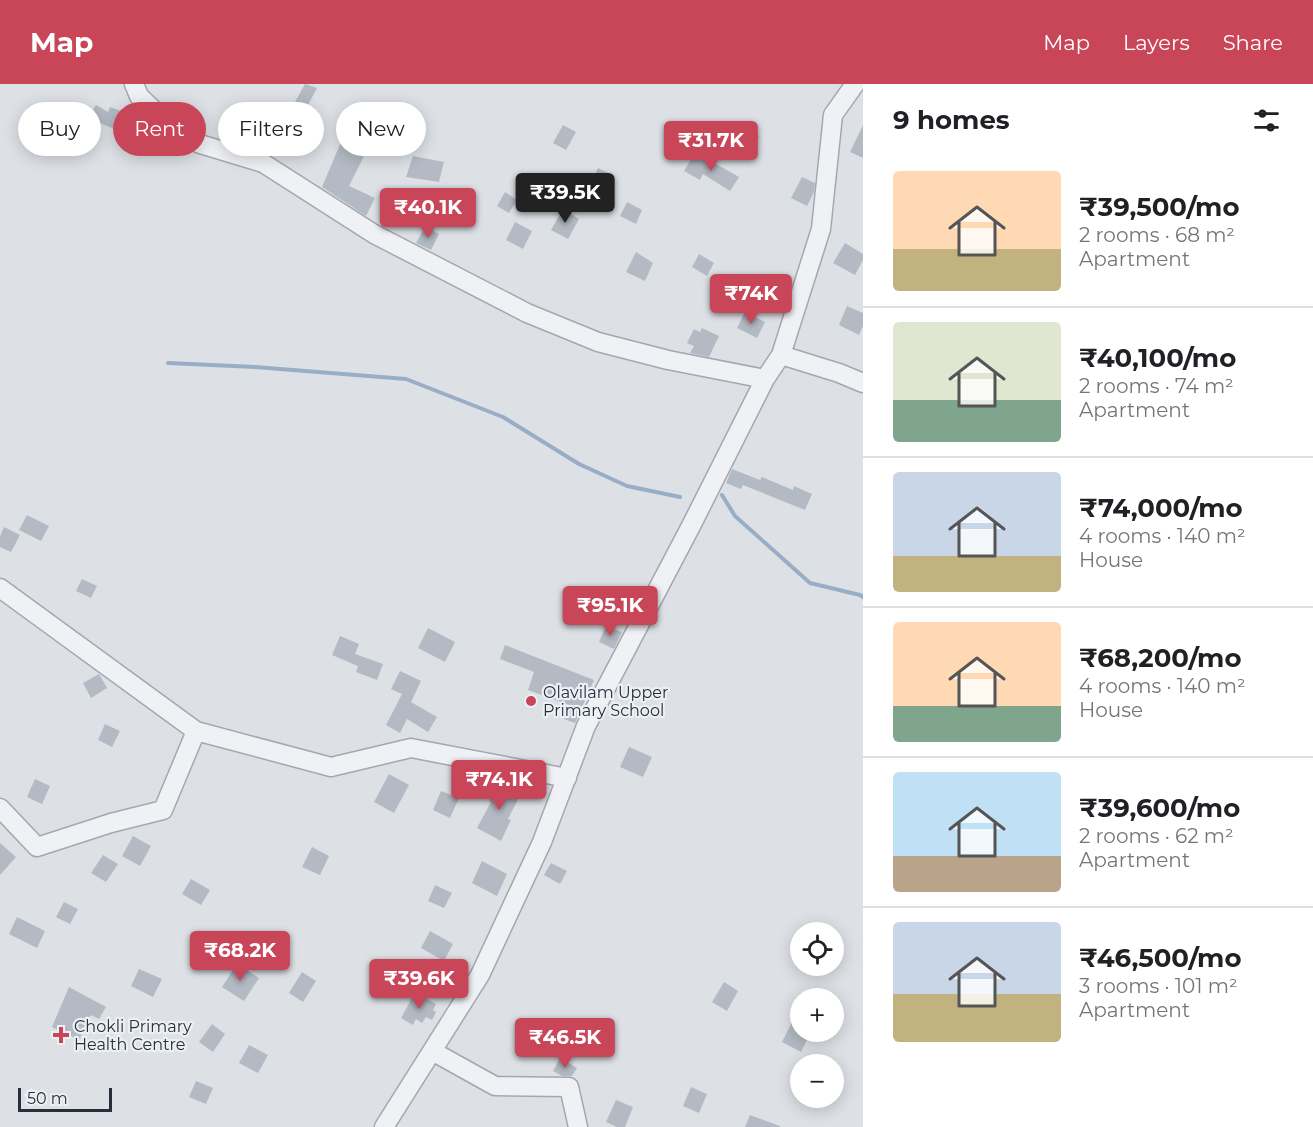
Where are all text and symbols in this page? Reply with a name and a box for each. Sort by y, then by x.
text: Map [30,25,93,59]
text: Map [1043,30,1090,55]
text: Layers [1123,30,1190,55]
text: Share [1223,30,1283,55]
chip: Buy [18,102,101,156]
chip: Rent [113,102,206,156]
chip: Filters [218,102,324,156]
chip: New [336,102,426,156]
text: 9 homes [893,104,1010,136]
icon: filters [1250,104,1283,137]
pin: ₹31.7K [662,121,760,172]
text: ₹31.7K [678,128,744,152]
pin: ₹39.5K [516,173,614,224]
text: ₹39.5K [530,180,600,204]
pin: ₹40.1K [379,188,477,239]
text: ₹39,500/mo [1079,191,1239,223]
text: ₹40.1K [394,195,462,219]
icon: home [941,195,1013,267]
text: 2 rooms · 68 m² [1079,223,1235,247]
text: Apartment [1079,247,1190,271]
pin: ₹74K [715,274,787,325]
text: ₹74K [724,281,778,305]
text: ₹40,100/mo [1079,342,1236,374]
icon: home [941,346,1013,418]
text: 2 rooms · 74 m² [1079,374,1234,398]
text: Apartment [1079,398,1190,422]
text: ₹74,000/mo [1079,492,1243,524]
icon: home [941,496,1013,568]
text: 4 rooms · 140 m² [1079,524,1246,548]
text: House [1079,548,1143,572]
pin: ₹95.1K [561,586,659,637]
text: ₹95.1K [577,593,643,617]
text: ₹68,200/mo [1079,642,1241,674]
icon: home [941,646,1013,718]
text: 4 rooms · 140 m² [1079,674,1246,698]
place label: Olavilam Upper Primary School [543,683,668,720]
marker: Olavilam Upper Primary School [524,694,538,708]
text: House [1079,698,1143,722]
pin: ₹74.1K [450,760,548,811]
text: ₹74.1K [465,767,533,791]
text: ₹39,600/mo [1079,792,1240,824]
icon: home [941,796,1013,868]
text: 2 rooms · 62 m² [1079,824,1234,848]
text: Apartment [1079,848,1190,872]
map controls [790,922,844,1108]
button: locate [790,922,844,976]
pin: ₹68.2K [191,931,289,982]
text: ₹68.2K [204,938,276,962]
text: ₹46,500/mo [1079,942,1241,974]
icon: home [941,946,1013,1018]
pin: ₹39.6K [370,959,468,1010]
text: ₹39.6K [383,966,455,990]
text: 3 rooms · 101 m² [1079,974,1238,998]
button: + [790,988,844,1042]
text: Apartment [1079,998,1190,1022]
place label: Chokli Primary Health Centre [74,1017,192,1054]
pin: ₹46.5K [516,1018,614,1069]
text: ₹46.5K [529,1025,601,1049]
marker: Chokli Primary Health Centre [52,1026,70,1044]
button: − [790,1054,844,1108]
scale bar [18,1085,112,1112]
text: 50 m [27,1089,68,1108]

